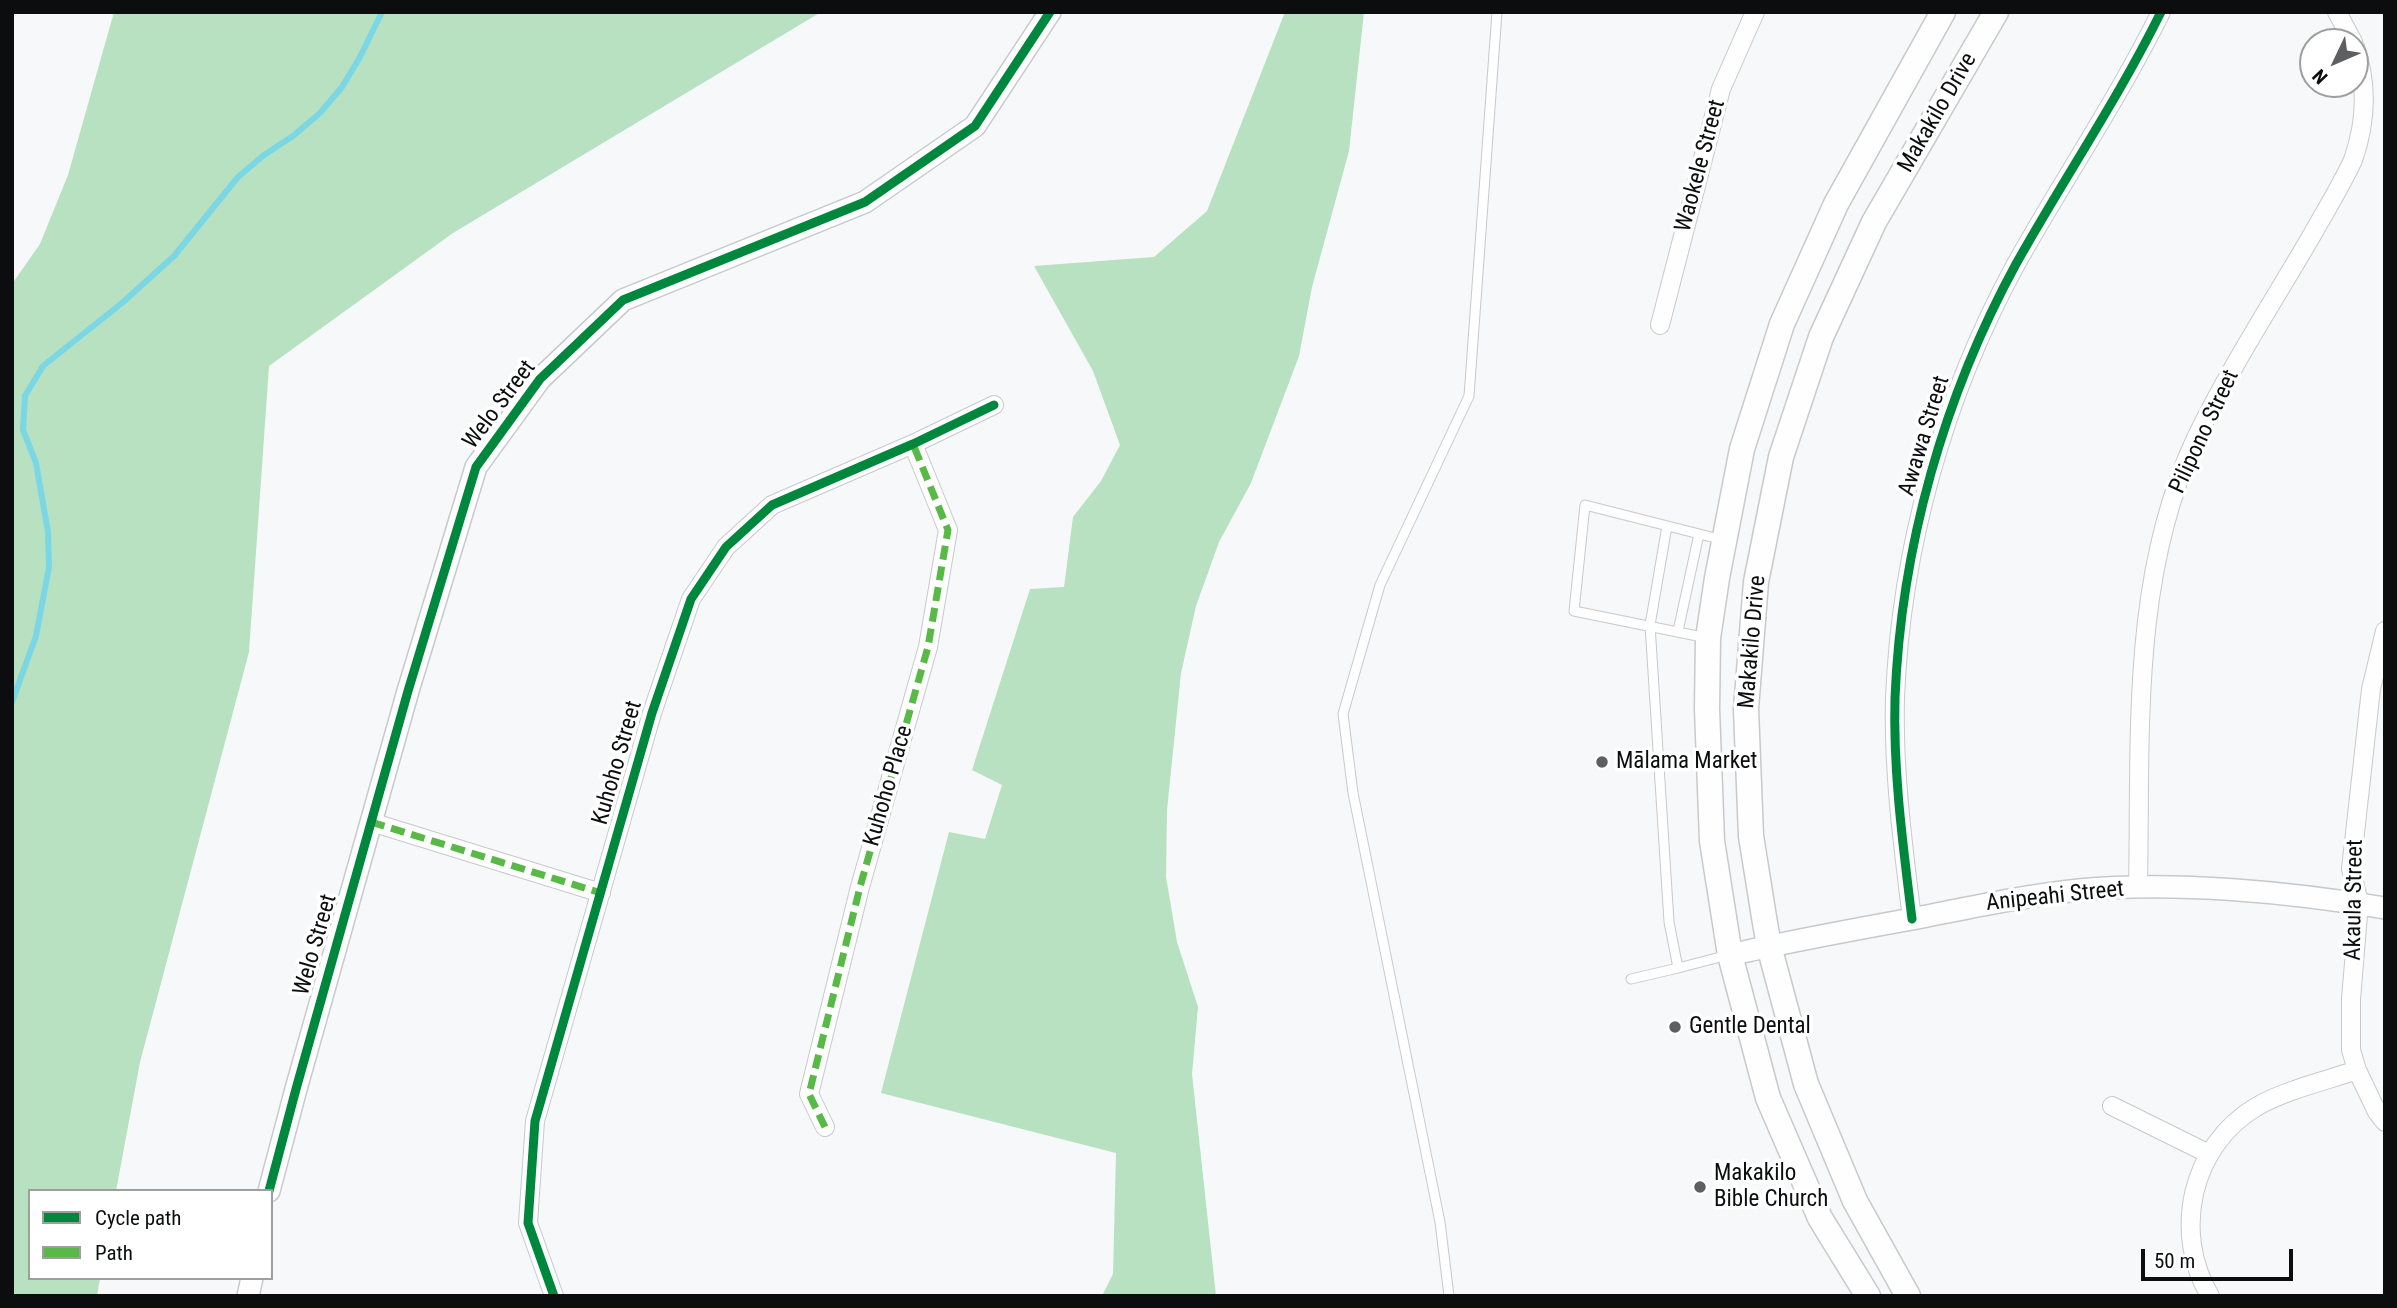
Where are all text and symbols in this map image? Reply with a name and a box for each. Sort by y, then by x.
north arrow [2299,28,2369,98]
street label: Makakilo Drive [1893,48,1983,178]
text: N [2308,64,2332,89]
street label: Waokele Street [1670,97,1732,235]
street label: Welo Street [458,355,542,455]
street label: Pilipono Street [2164,366,2246,498]
street label: Awawa Street [1894,373,1956,499]
street label: Makakilo Drive [1733,574,1773,710]
street label: Kuhoho Street [587,698,649,828]
street label: Kuhoho Place [859,722,919,850]
place label: Mālama Market [1616,748,1757,776]
marker: Mālama Market [1594,754,1610,770]
street label: Akaula Street [2340,839,2370,961]
street label: Anipeahi Street [1985,876,2125,918]
street label: Welo Street [288,891,344,999]
place label: Gentle Dental [1689,1013,1811,1041]
marker: Gentle Dental [1667,1019,1683,1035]
place label: Makakilo Bible Church [1714,1160,1828,1214]
marker: Makakilo Bible Church [1692,1179,1708,1195]
legend [28,1189,273,1280]
text: Cycle path [95,1206,181,1230]
scale bar [2145,1234,2297,1278]
text: Path [95,1241,133,1265]
text: 50 m [2154,1249,2195,1273]

